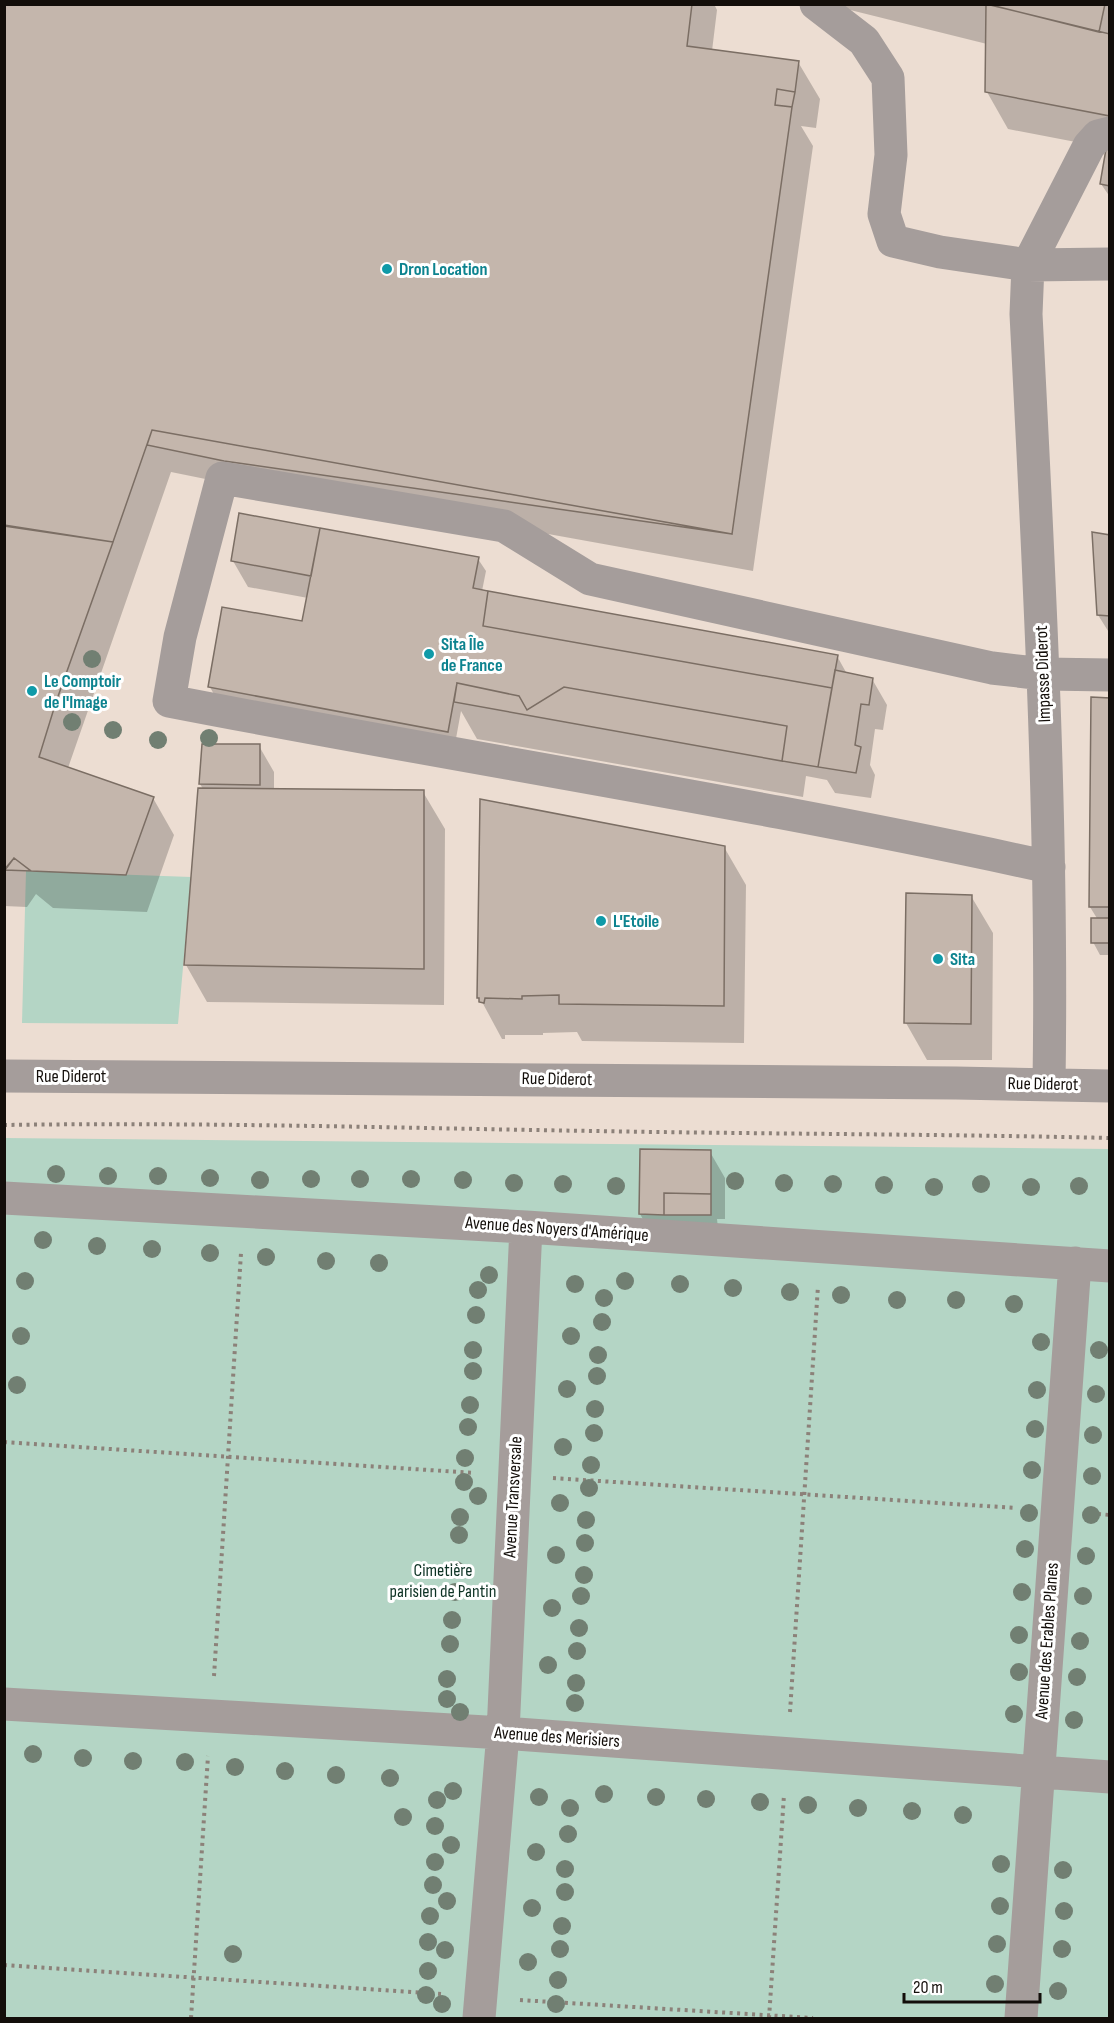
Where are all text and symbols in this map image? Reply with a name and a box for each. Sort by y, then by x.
place label: Dron Location [399,259,487,280]
marker: Dron Location [380,262,394,276]
street label: Impasse Diderot [1031,625,1055,723]
place label: Sita Île de France [441,634,503,676]
marker: Sita Île de France [422,647,436,661]
place label: Le Comptoir de l'Image [44,671,122,713]
marker: Le Comptoir de l'Image [25,684,39,698]
place label: L'Etoile [613,911,659,932]
marker: L'Etoile [594,914,608,928]
place label: Sita [950,949,975,970]
marker: Sita [931,952,945,966]
street label: Rue Diderot [36,1066,107,1087]
street label: Rue Diderot [521,1068,593,1090]
street label: Rue Diderot [1007,1073,1079,1095]
street label: Avenue des Noyers d'Amérique [464,1212,649,1246]
street label: Avenue Transversale [499,1436,527,1559]
park label: Cimetière parisien de Pantin [390,1560,496,1602]
street label: Avenue des Erables Planes [1031,1562,1063,1721]
street label: Avenue des Merisiers [493,1722,620,1752]
scale bar [904,1966,1040,2004]
text: 20 m [913,1977,943,1998]

